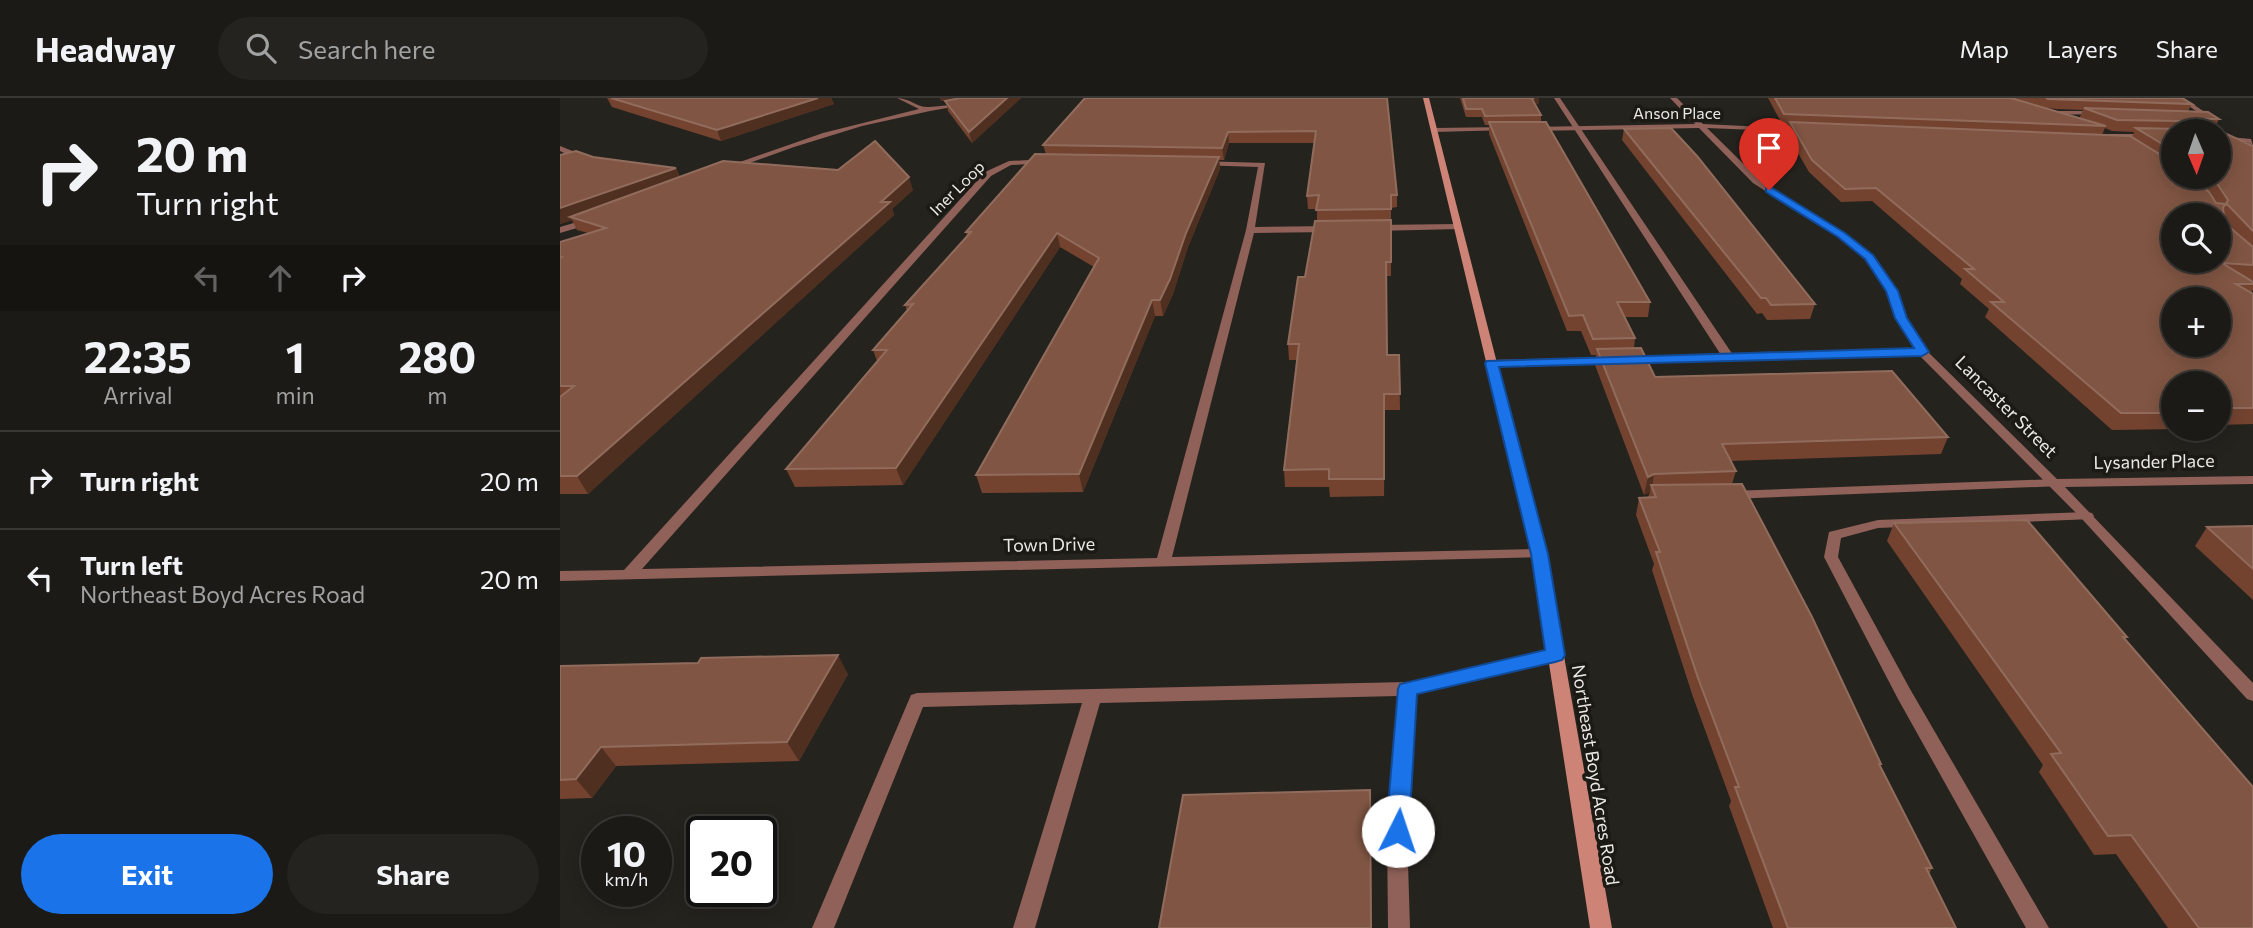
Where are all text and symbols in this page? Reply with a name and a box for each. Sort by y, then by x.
search box [218,17,708,80]
text: Headway [35,28,176,69]
icon: search [242,29,280,67]
text: Search here [298,33,436,64]
text: Map [1960,34,2009,63]
text: Layers [2047,34,2118,63]
text: Share [2156,34,2218,63]
street label: Anson Place [1633,103,1721,122]
pin [1739,118,1799,190]
north arrow [2161,119,2231,189]
map controls [2161,119,2231,441]
text: 20 m [136,122,248,182]
icon: right [21,126,112,217]
icon: arrive [1750,129,1788,167]
street label: Iner Loop [925,156,988,219]
text: Turn right [136,182,279,222]
button: search [2161,203,2231,273]
icon: left [188,259,226,297]
icon: ahead [261,259,299,297]
icon: right [334,259,372,297]
button: + [2161,287,2231,357]
text: 22:35 [84,330,192,382]
text: 1 [286,330,305,382]
text: 280 [399,330,476,382]
street label: Lancaster Street [1951,351,2062,462]
button: − [2161,371,2231,441]
text: Arrival [103,381,173,409]
text: min [276,381,315,409]
text: m [427,381,447,409]
street label: Lysander Place [2093,449,2215,473]
icon: right [21,461,59,499]
text: Turn right [80,465,199,496]
text: 20 m [480,465,539,496]
street label: Town Drive [1003,532,1095,556]
text: Turn left [80,549,183,580]
icon: left [21,559,59,597]
text: 20 m [480,563,539,594]
text: Northeast Boyd Acres Road [80,580,365,608]
street label: Northeast Boyd Acres Road [1568,663,1624,887]
position arrow [1361,794,1435,868]
speed limit sign: 20 [686,816,777,907]
text: 10 [607,831,646,874]
button: Exit [21,834,273,914]
button: Share [287,834,539,914]
text: km/h [605,868,648,890]

